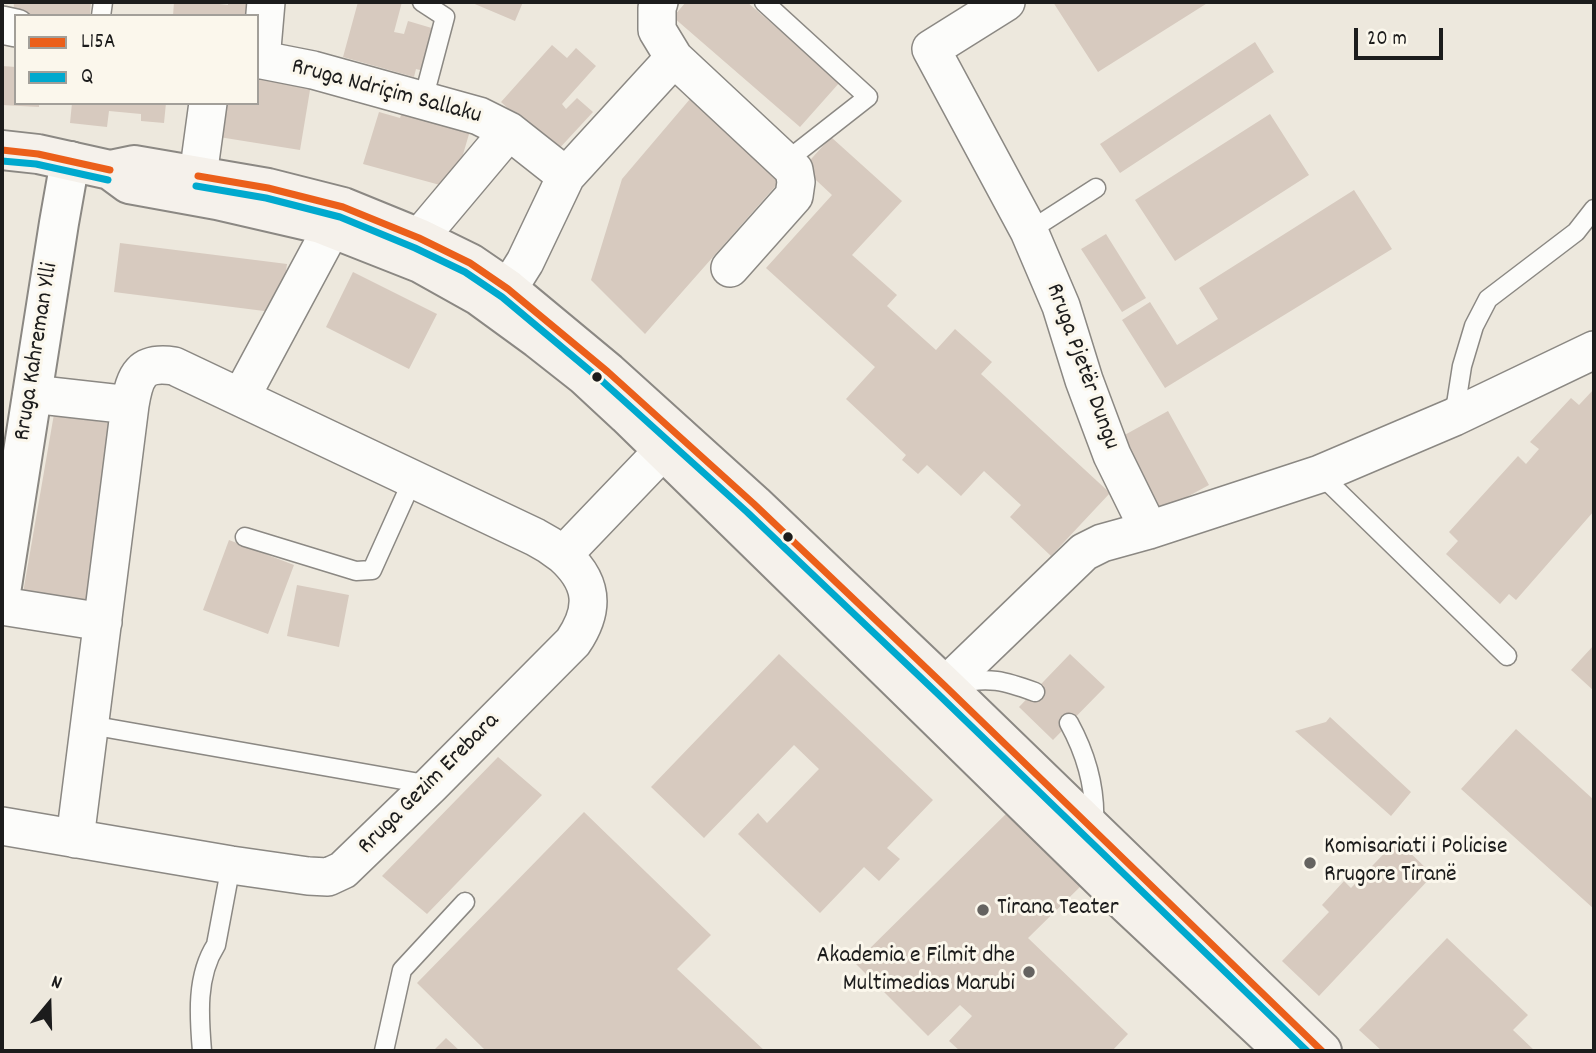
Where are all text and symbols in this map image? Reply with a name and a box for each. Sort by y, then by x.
legend [14,14,259,105]
scale bar [1358,14,1447,58]
text: 20 m [1367,25,1407,55]
text: L15A [81,28,115,58]
street label: Rruga Ndriçim Sallaku [288,54,484,132]
text: Q [81,63,93,93]
street label: Rruga Kahreman Ylli [10,261,66,443]
street label: Rruga Pjetër Dungu [1038,280,1124,454]
unlabelled marker [590,370,604,384]
unlabelled marker [781,530,795,544]
street label: Rruga Gezim Erebara [353,708,507,862]
place label: Komisariati i Policise Rrugore Tiranë [1324,835,1508,891]
marker: Komisariati i Policise Rrugore Tiranë [1302,855,1318,871]
place label: Tirana Teater [997,896,1119,924]
marker: Tirana Teater [975,902,991,918]
place label: Akademia e Filmit dhe Multimedias Marubi [816,944,1015,1000]
marker: Akademia e Filmit dhe Multimedias Marubi [1021,964,1037,980]
north arrow [14,969,84,1039]
text: N [47,969,65,998]

